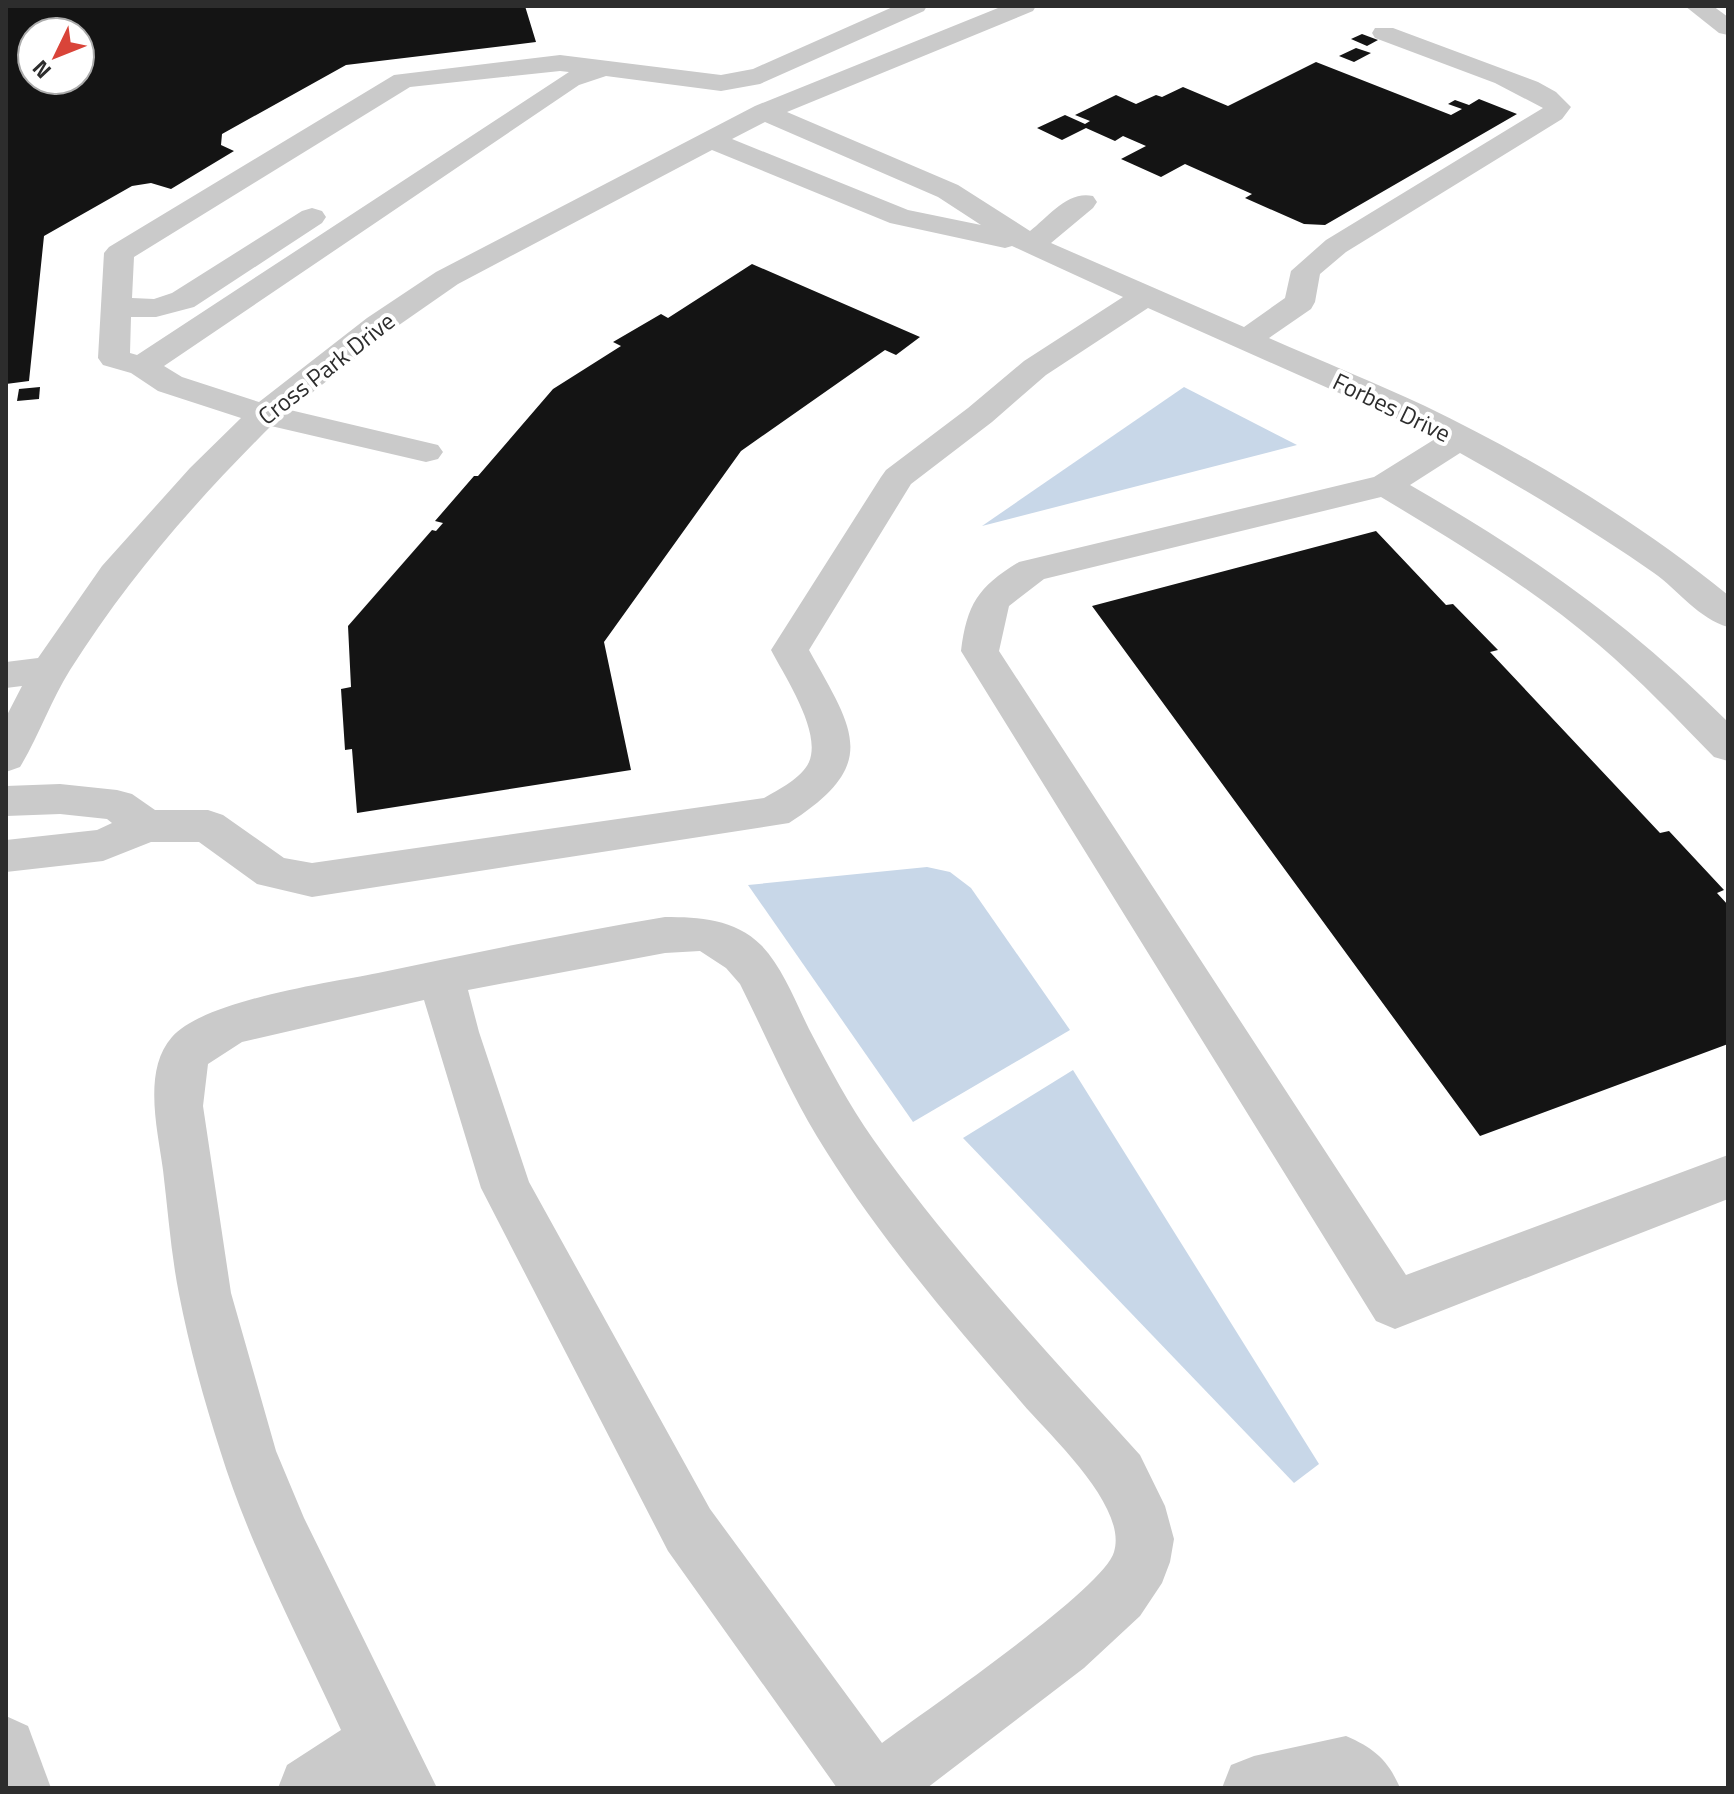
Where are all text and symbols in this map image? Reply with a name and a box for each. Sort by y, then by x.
north arrow [16,16,96,96]
text: N [24,52,59,87]
street label: Cross Park Drive [250,303,402,433]
street label: Forbes Drive [1327,363,1457,451]

